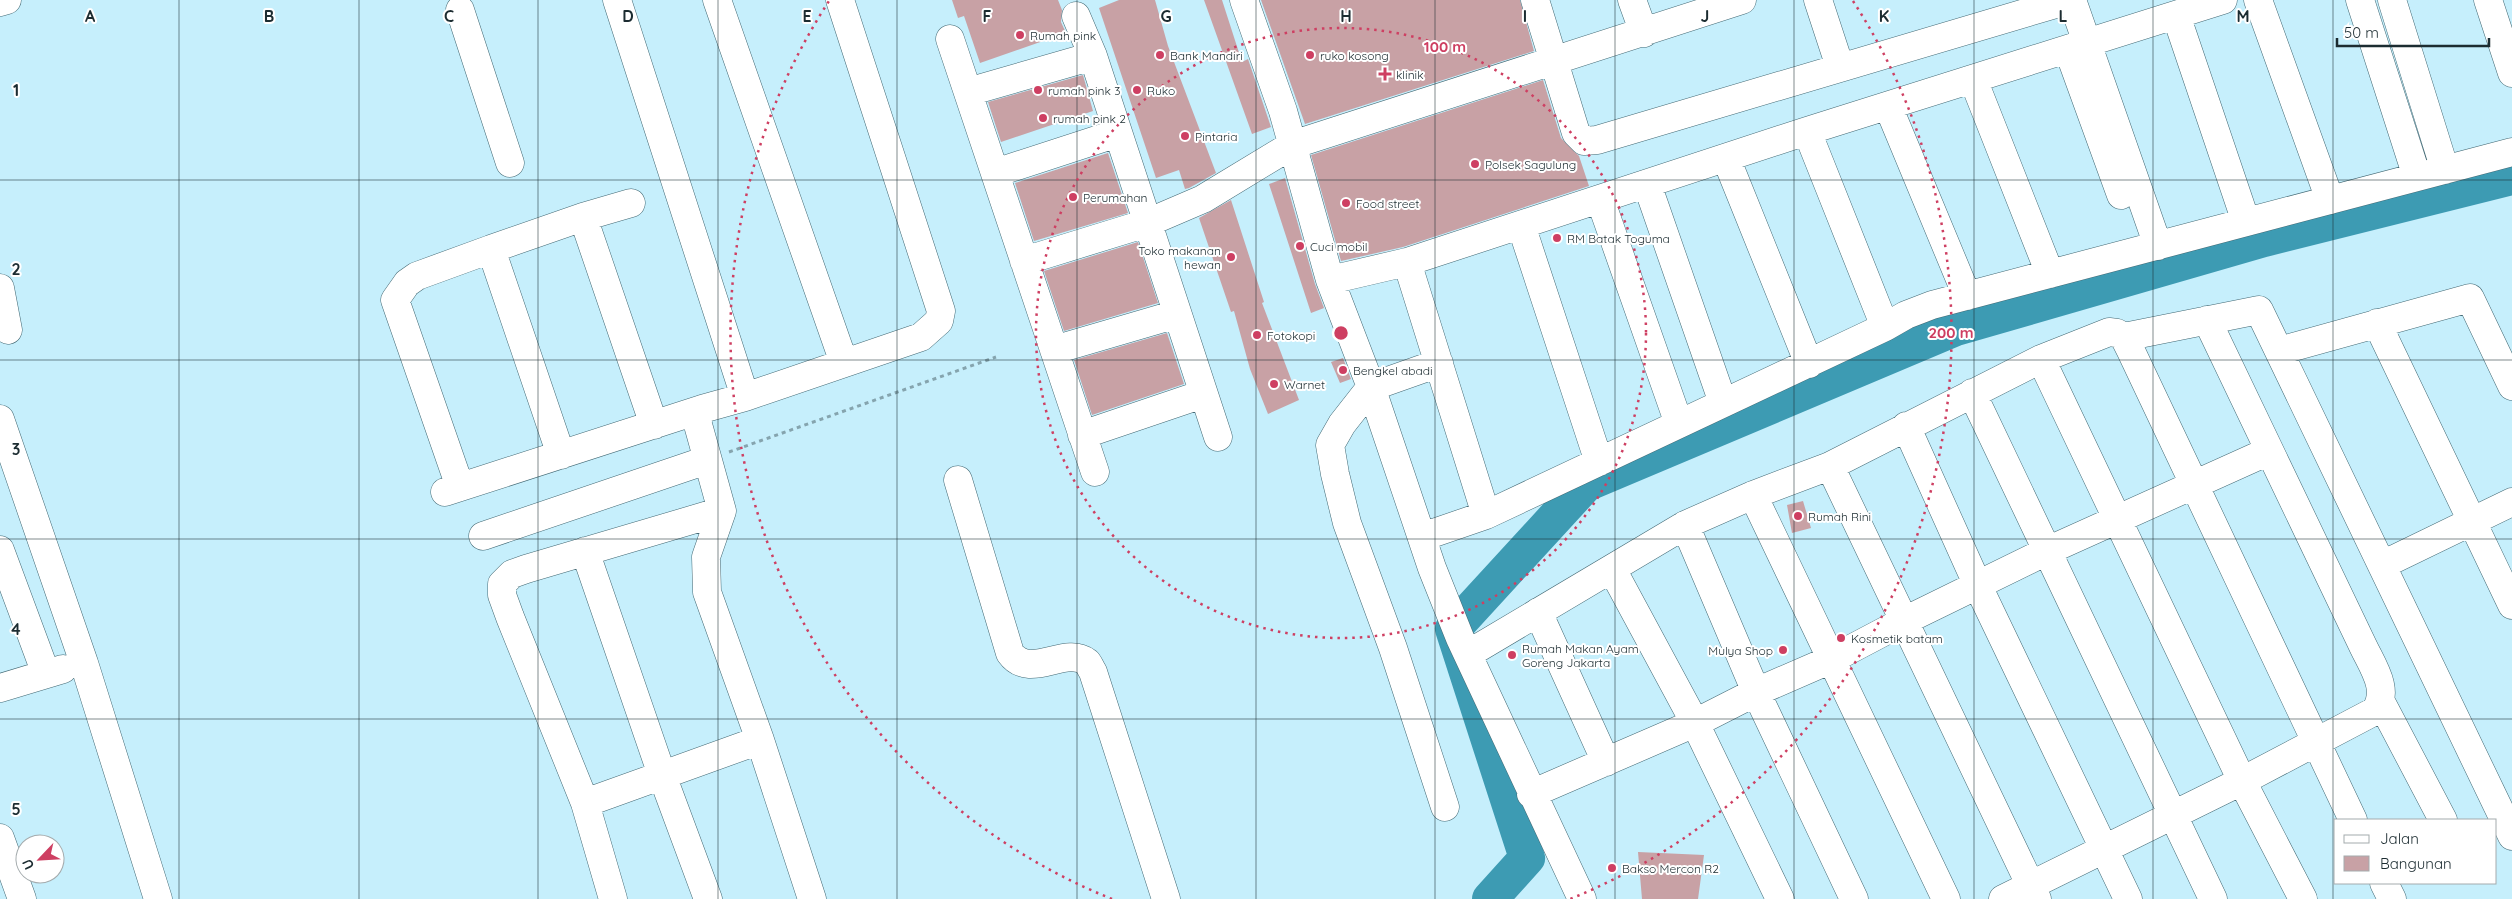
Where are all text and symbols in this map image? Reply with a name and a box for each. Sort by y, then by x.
text: A [85,6,96,26]
text: B [264,6,274,26]
text: C [444,6,454,26]
text: D [622,6,634,26]
text: E [802,6,812,26]
text: F [983,6,992,26]
text: G [1160,6,1172,26]
text: H [1340,6,1352,26]
text: I [1523,6,1527,26]
text: J [1701,6,1709,26]
text: K [1879,6,1889,26]
text: L [2059,6,2068,26]
text: M [2236,6,2250,26]
scale bar [2337,15,2490,47]
text: 50 m [2344,23,2379,42]
place label: Rumah pink [1030,28,1096,43]
marker: Rumah pink [1014,29,1026,41]
text: 100 m [1424,37,1466,56]
place label: Bank Mandiri [1170,48,1243,63]
place label: ruko kosong [1320,48,1389,63]
marker: Bank Mandiri [1154,49,1166,61]
marker: ruko kosong [1304,49,1316,61]
marker: klinik [1378,67,1392,81]
place label: klinik [1396,67,1424,82]
text: 1 [13,80,19,100]
place label: rumah pink 3 [1048,83,1121,98]
place label: Ruko [1147,83,1175,98]
marker: rumah pink 3 [1032,84,1044,96]
marker: Ruko [1131,84,1143,96]
place label: rumah pink 2 [1053,111,1126,126]
marker: rumah pink 2 [1037,112,1049,124]
place label: Pintaria [1195,129,1237,144]
marker: Pintaria [1179,130,1191,142]
place label: Polsek Sagulung [1485,157,1576,172]
marker: Polsek Sagulung [1469,158,1481,170]
place label: Perumahan [1083,190,1148,205]
marker: Perumahan [1067,191,1079,203]
place label: Food street [1356,196,1419,211]
marker: Food street [1340,197,1352,209]
place label: RM Batak Toguma [1567,231,1670,246]
marker: RM Batak Toguma [1551,232,1563,244]
place label: Cuci mobil [1310,239,1368,254]
marker: Cuci mobil [1294,240,1306,252]
place label: Toko makanan hewan [1138,243,1221,272]
marker: Toko makanan hewan [1225,251,1237,263]
text: 2 [11,259,21,279]
text: 200 m [1929,323,1974,342]
centre of rings [1332,324,1350,342]
place label: Fotokopi [1267,328,1315,343]
marker: Fotokopi [1251,329,1263,341]
place label: Bengkel abadi [1353,363,1433,378]
marker: Bengkel abadi [1337,364,1349,376]
place label: Warnet [1284,377,1325,392]
marker: Warnet [1268,378,1280,390]
text: 3 [12,439,20,459]
place label: Rumah Rini [1808,509,1871,524]
marker: Rumah Rini [1792,510,1804,522]
text: 4 [11,619,21,639]
place label: Kosmetik batam [1851,631,1943,646]
marker: Kosmetik batam [1835,632,1847,644]
place label: Rumah Makan Ayam Goreng Jakarta [1522,641,1639,670]
place label: Mulya Shop [1708,643,1773,658]
marker: Mulya Shop [1777,644,1789,656]
marker: Rumah Makan Ayam Goreng Jakarta [1506,649,1518,661]
text: 5 [11,799,21,819]
legend [2334,819,2497,884]
text: Jalan [2380,829,2419,848]
north arrow [15,834,65,884]
text: Bangunan [2380,854,2452,873]
text: U [18,856,38,873]
place label: Bakso Mercon R2 [1622,861,1719,876]
marker: Bakso Mercon R2 [1606,862,1618,874]

